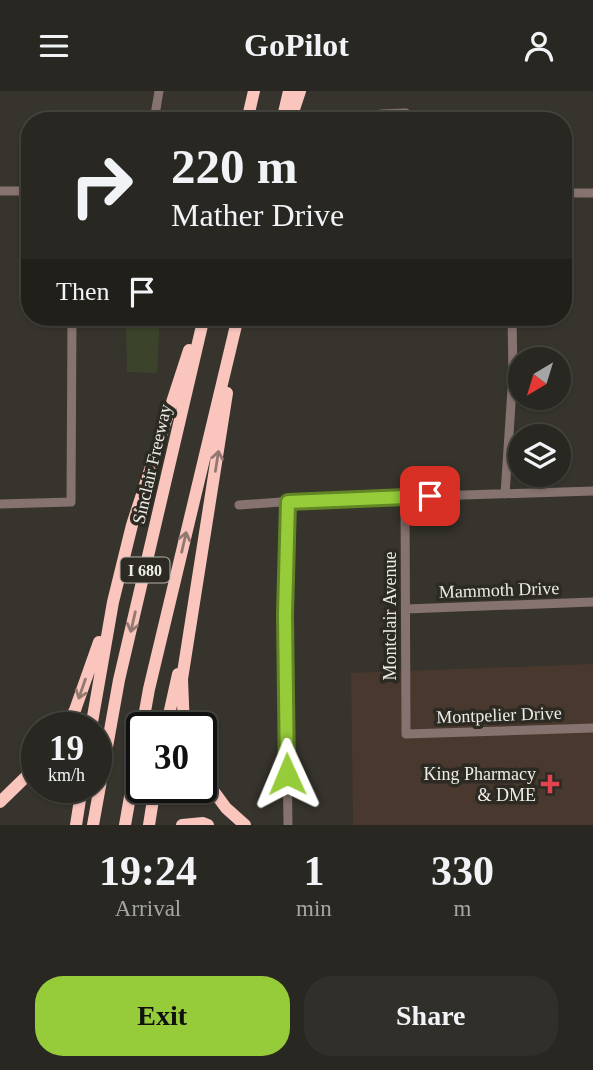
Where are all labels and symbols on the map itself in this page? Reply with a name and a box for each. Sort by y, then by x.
north arrow [508,347,570,409]
street label: Sinclair Freeway [128,402,176,526]
one-way arrow [211,450,224,473]
pin [400,466,460,526]
one-way arrow [178,531,191,554]
street label: Montclair Avenue [380,551,400,681]
road number: I 680 [120,557,170,583]
street label: Mammoth Drive [438,578,560,602]
one-way arrow [125,610,139,633]
one-way arrow [75,677,87,699]
street label: Montpelier Drive [436,703,562,727]
speed limit sign: 30 [126,712,217,803]
position arrow [250,737,324,811]
place label: King Pharmacy & DME [424,764,536,805]
marker: King Pharmacy & DME [542,776,558,792]

